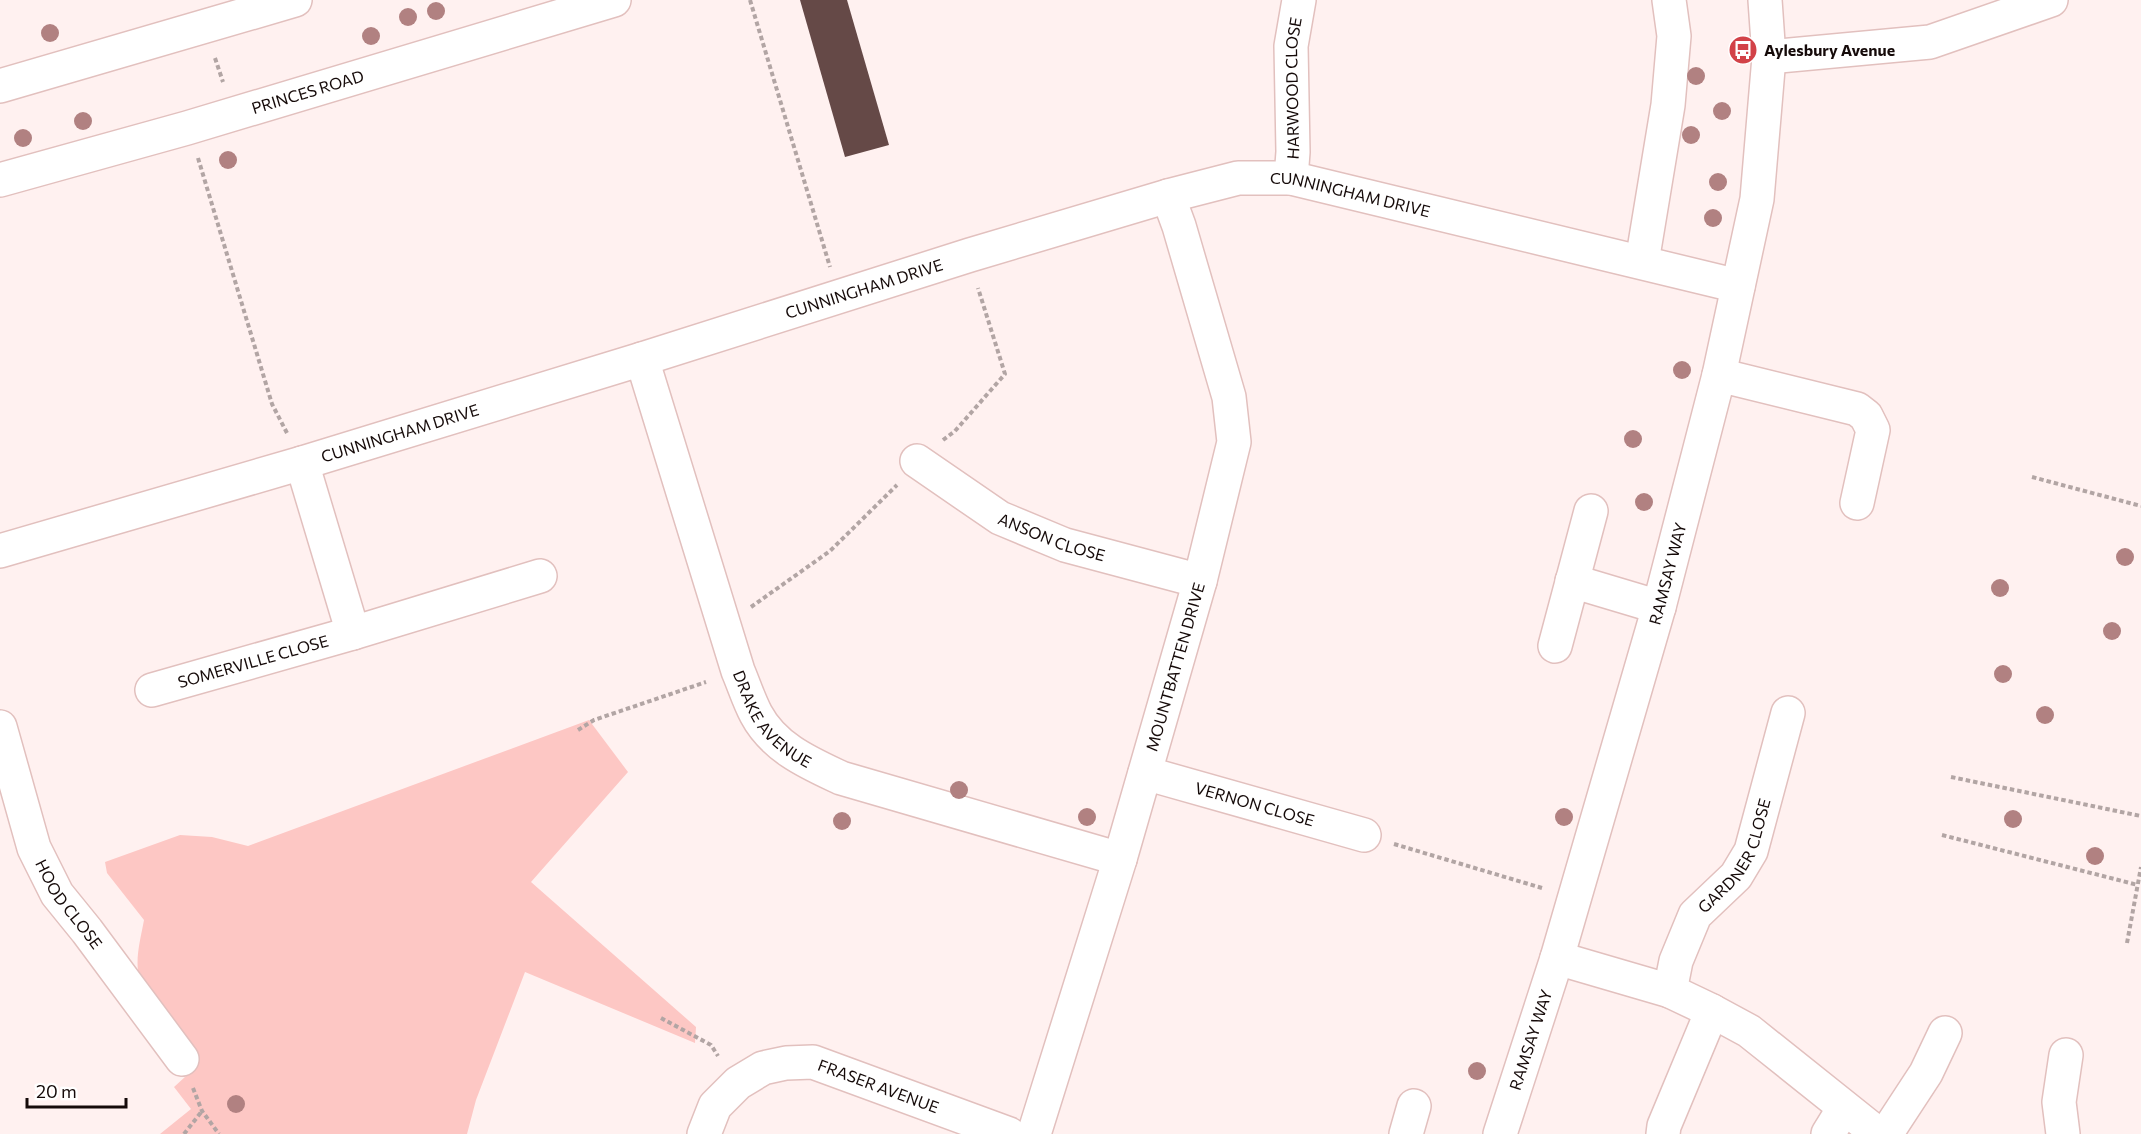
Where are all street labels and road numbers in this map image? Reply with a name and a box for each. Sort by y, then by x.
street label: HARWOOD CLOSE [1281,16,1305,160]
street label: PRINCES ROAD [249,66,366,117]
street label: CUNNINGHAM DRIVE [1270,168,1432,220]
street label: CUNNINGHAM DRIVE [783,254,945,322]
street label: CUNNINGHAM DRIVE [319,399,481,466]
street label: ANSON CLOSE [996,508,1107,564]
street label: RAMSAY WAY [1644,520,1690,627]
street label: MOUNTBATTEN DRIVE [1141,580,1208,753]
street label: SOMERVILLE CLOSE [175,631,330,691]
street label: DRAKE AVENUE [730,667,815,771]
street label: VERNON CLOSE [1193,778,1317,830]
street label: GARDNER CLOSE [1693,796,1774,916]
street label: HOOD CLOSE [32,856,107,952]
street label: RAMSAY WAY [1505,986,1555,1092]
street label: FRASER AVENUE [816,1055,942,1116]

